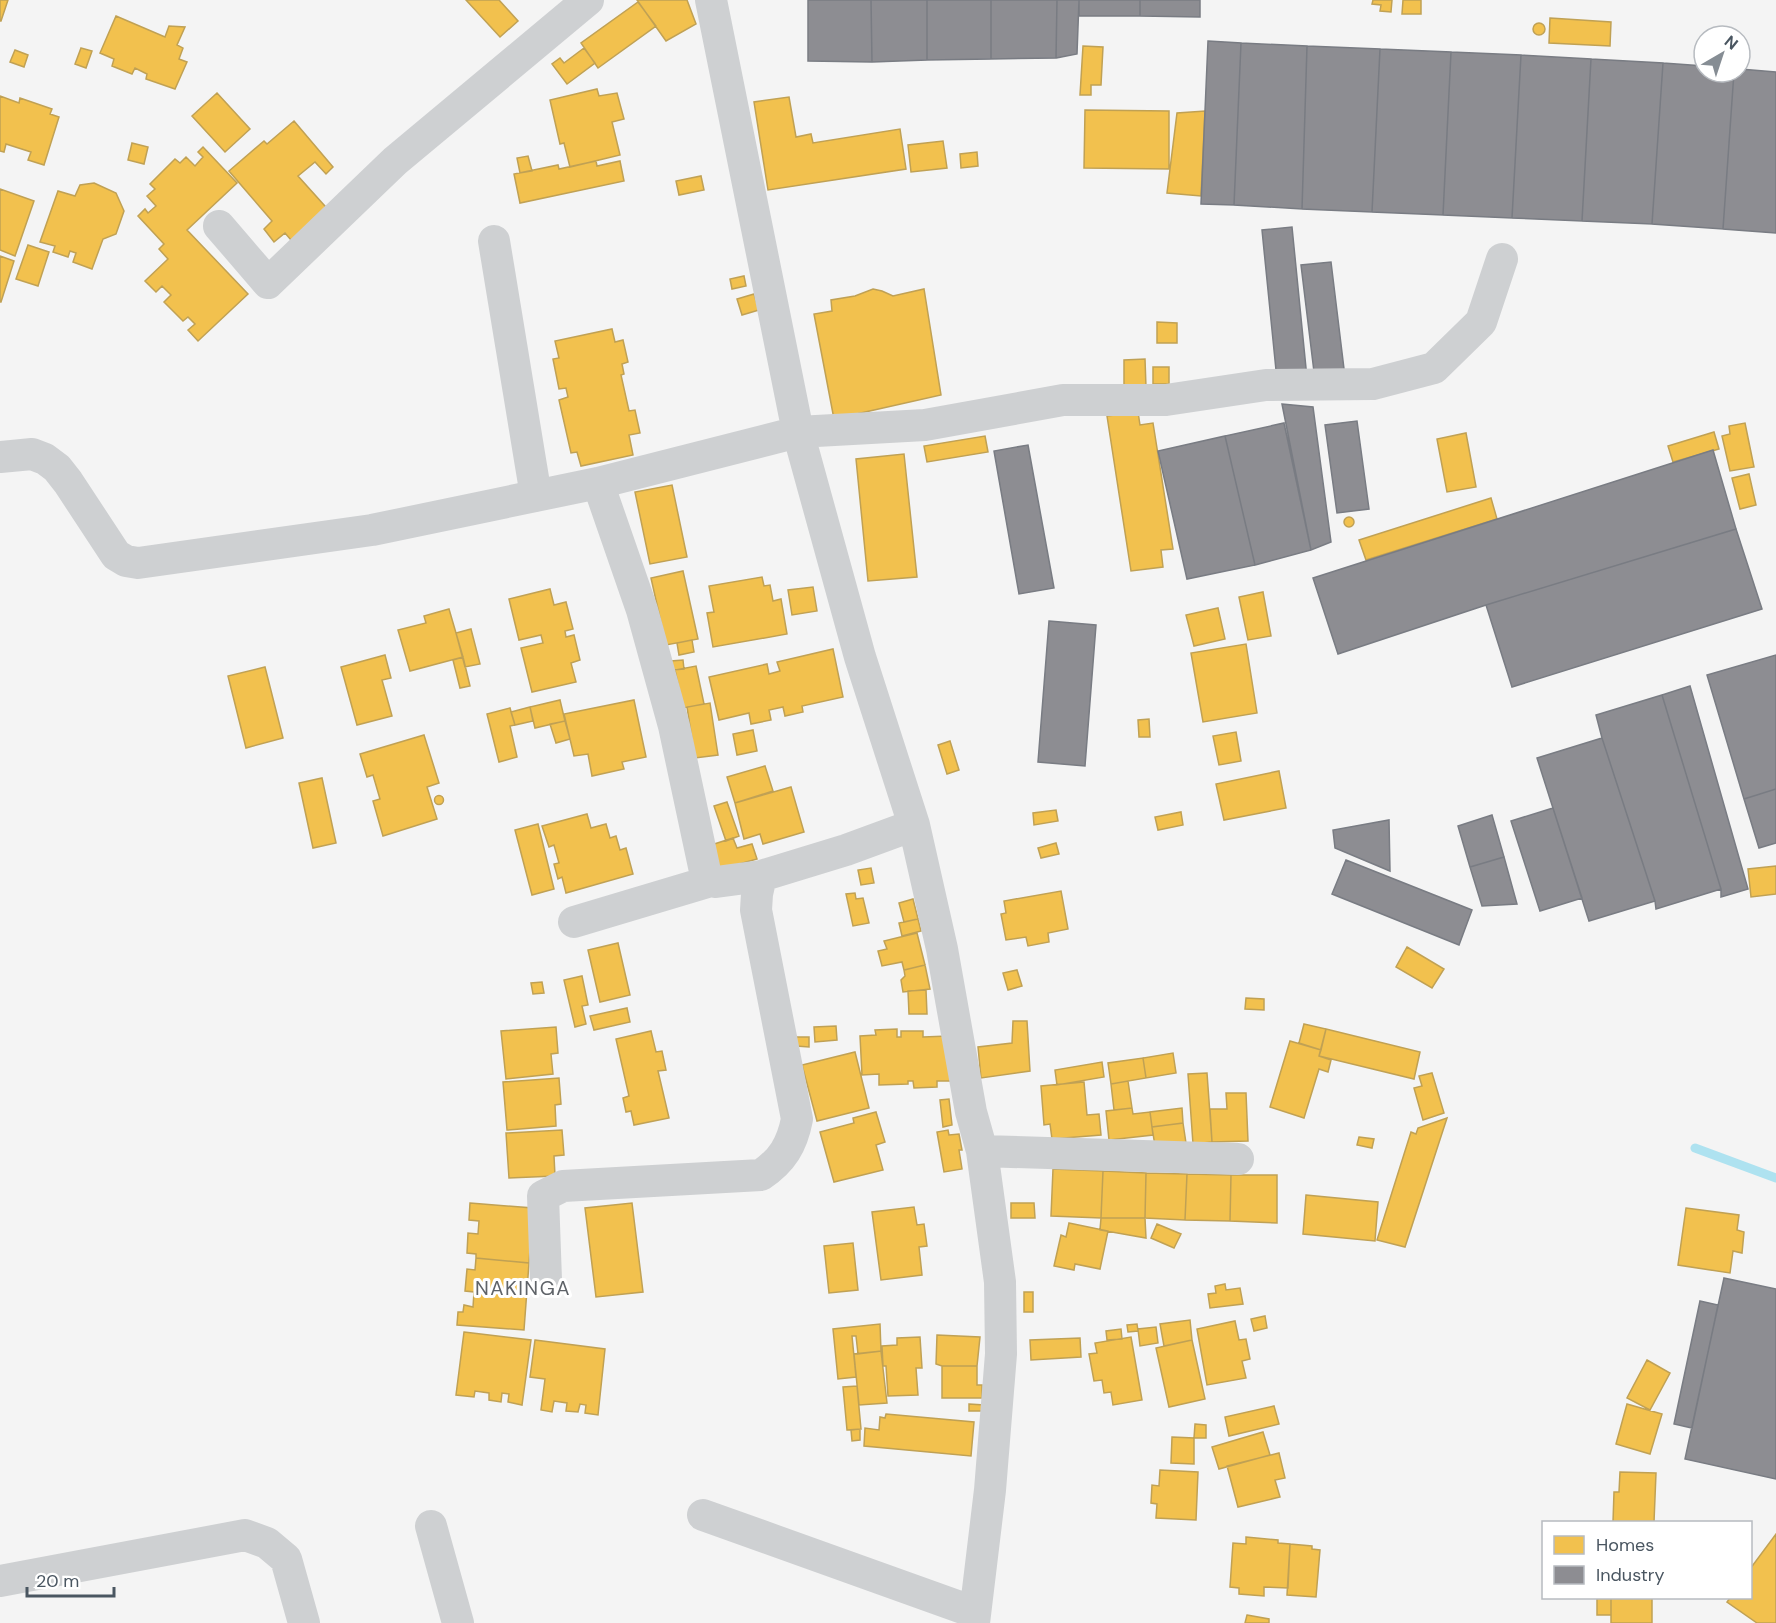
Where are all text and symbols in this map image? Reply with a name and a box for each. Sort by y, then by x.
north arrow [1692,24,1752,84]
text: N [1720,31,1742,55]
district label: NAKINGA [475,1275,571,1301]
legend [1542,1521,1752,1599]
text: Homes [1596,1533,1654,1557]
scale bar [27,1560,114,1598]
text: Industry [1596,1563,1665,1587]
text: 20 m [36,1569,79,1593]

